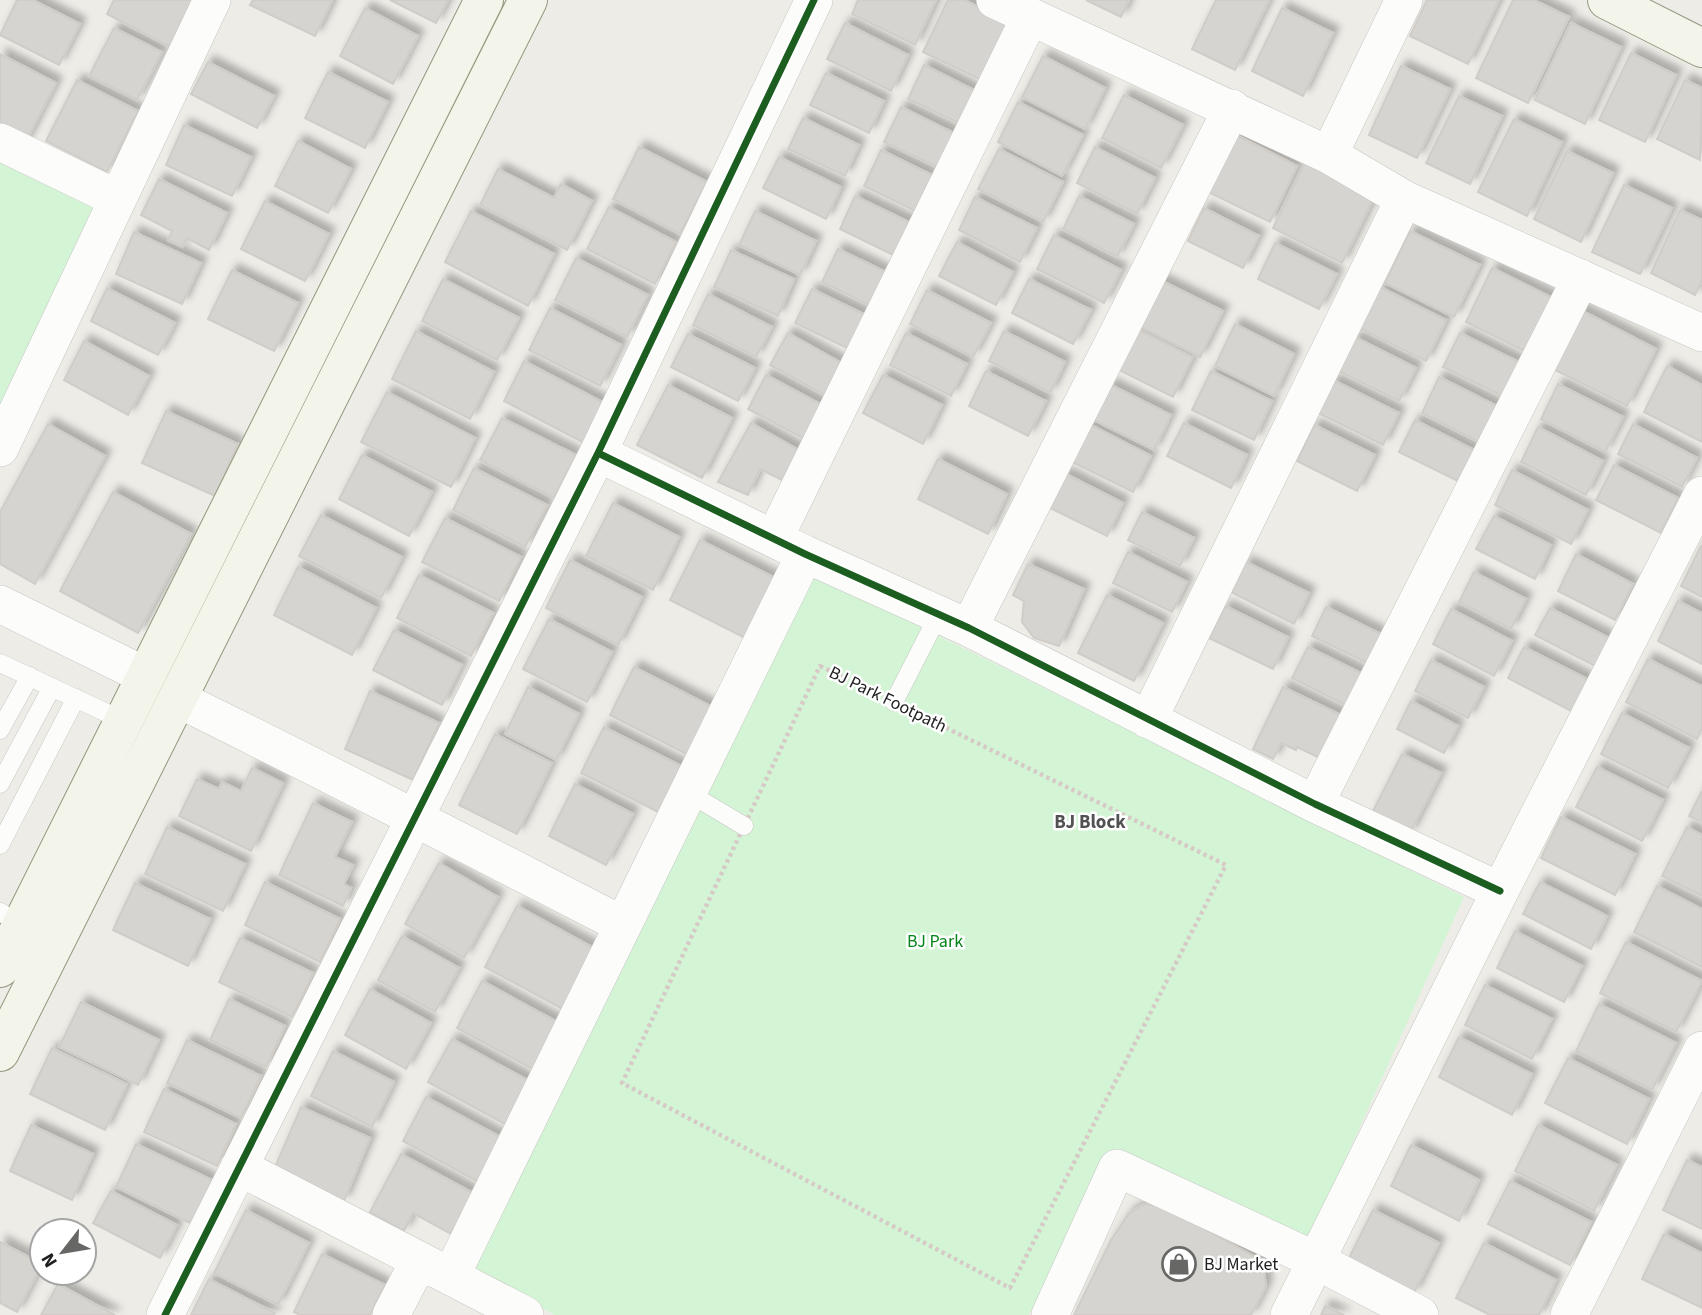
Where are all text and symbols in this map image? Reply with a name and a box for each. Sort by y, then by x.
street label: BJ Park Footpath [825,660,951,739]
district label: BJ Block [1054,809,1126,836]
park label: BJ Park [907,929,963,954]
north arrow [28,1217,98,1287]
shop icon: BJ Market [1160,1245,1198,1283]
text: N [35,1248,65,1272]
place label: BJ Market [1204,1252,1278,1277]

